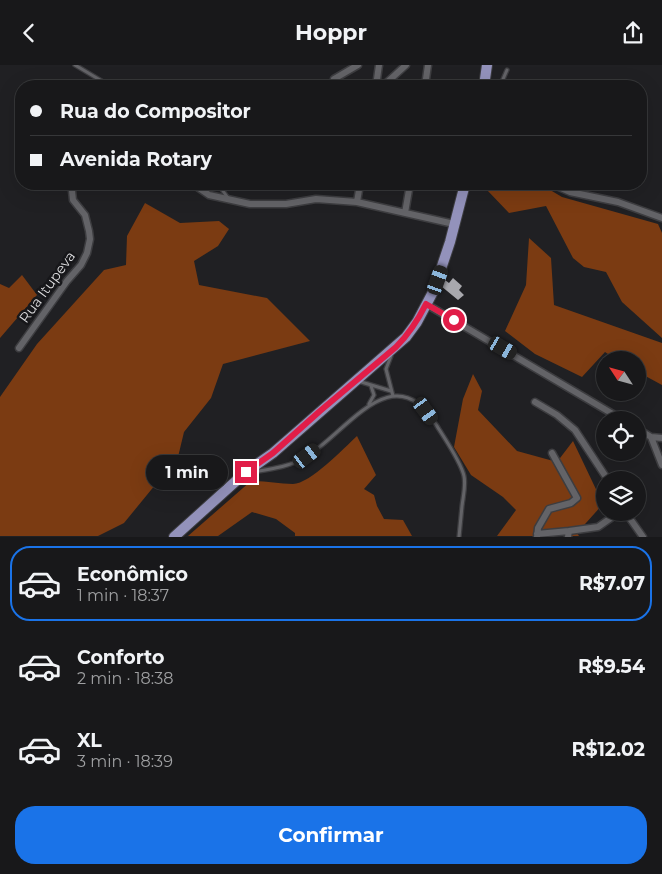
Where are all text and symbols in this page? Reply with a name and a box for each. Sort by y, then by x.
icon: back [15,19,43,47]
text: Hoppr [295,19,367,46]
icon: share [619,19,647,47]
text: Rua do Compositor [60,100,251,123]
text: Avenida Rotary [60,148,212,171]
street label: Rua Itupeva [15,248,79,326]
car [425,263,450,297]
route start [443,309,465,331]
car [486,334,519,362]
north arrow [596,351,646,401]
map controls [596,351,646,521]
car [411,394,440,428]
button: locate [596,411,646,461]
car [290,441,323,471]
callout: 1 min [146,455,228,489]
route end [235,461,257,483]
text: 1 min [165,463,209,482]
button: layers [596,471,646,521]
icon: car [17,561,62,606]
text: Econômico [77,563,188,586]
text: R$7.07 [579,572,645,595]
text: 1 min · 18:37 [77,586,169,605]
icon: car [17,644,62,689]
text: Conforto [77,646,165,669]
text: R$9.54 [578,655,645,678]
text: 2 min · 18:38 [77,669,173,688]
icon: car [17,727,62,772]
text: XL [77,729,102,752]
text: R$12.02 [571,738,645,761]
text: 3 min · 18:39 [77,752,173,771]
button: Confirmar [15,806,647,864]

